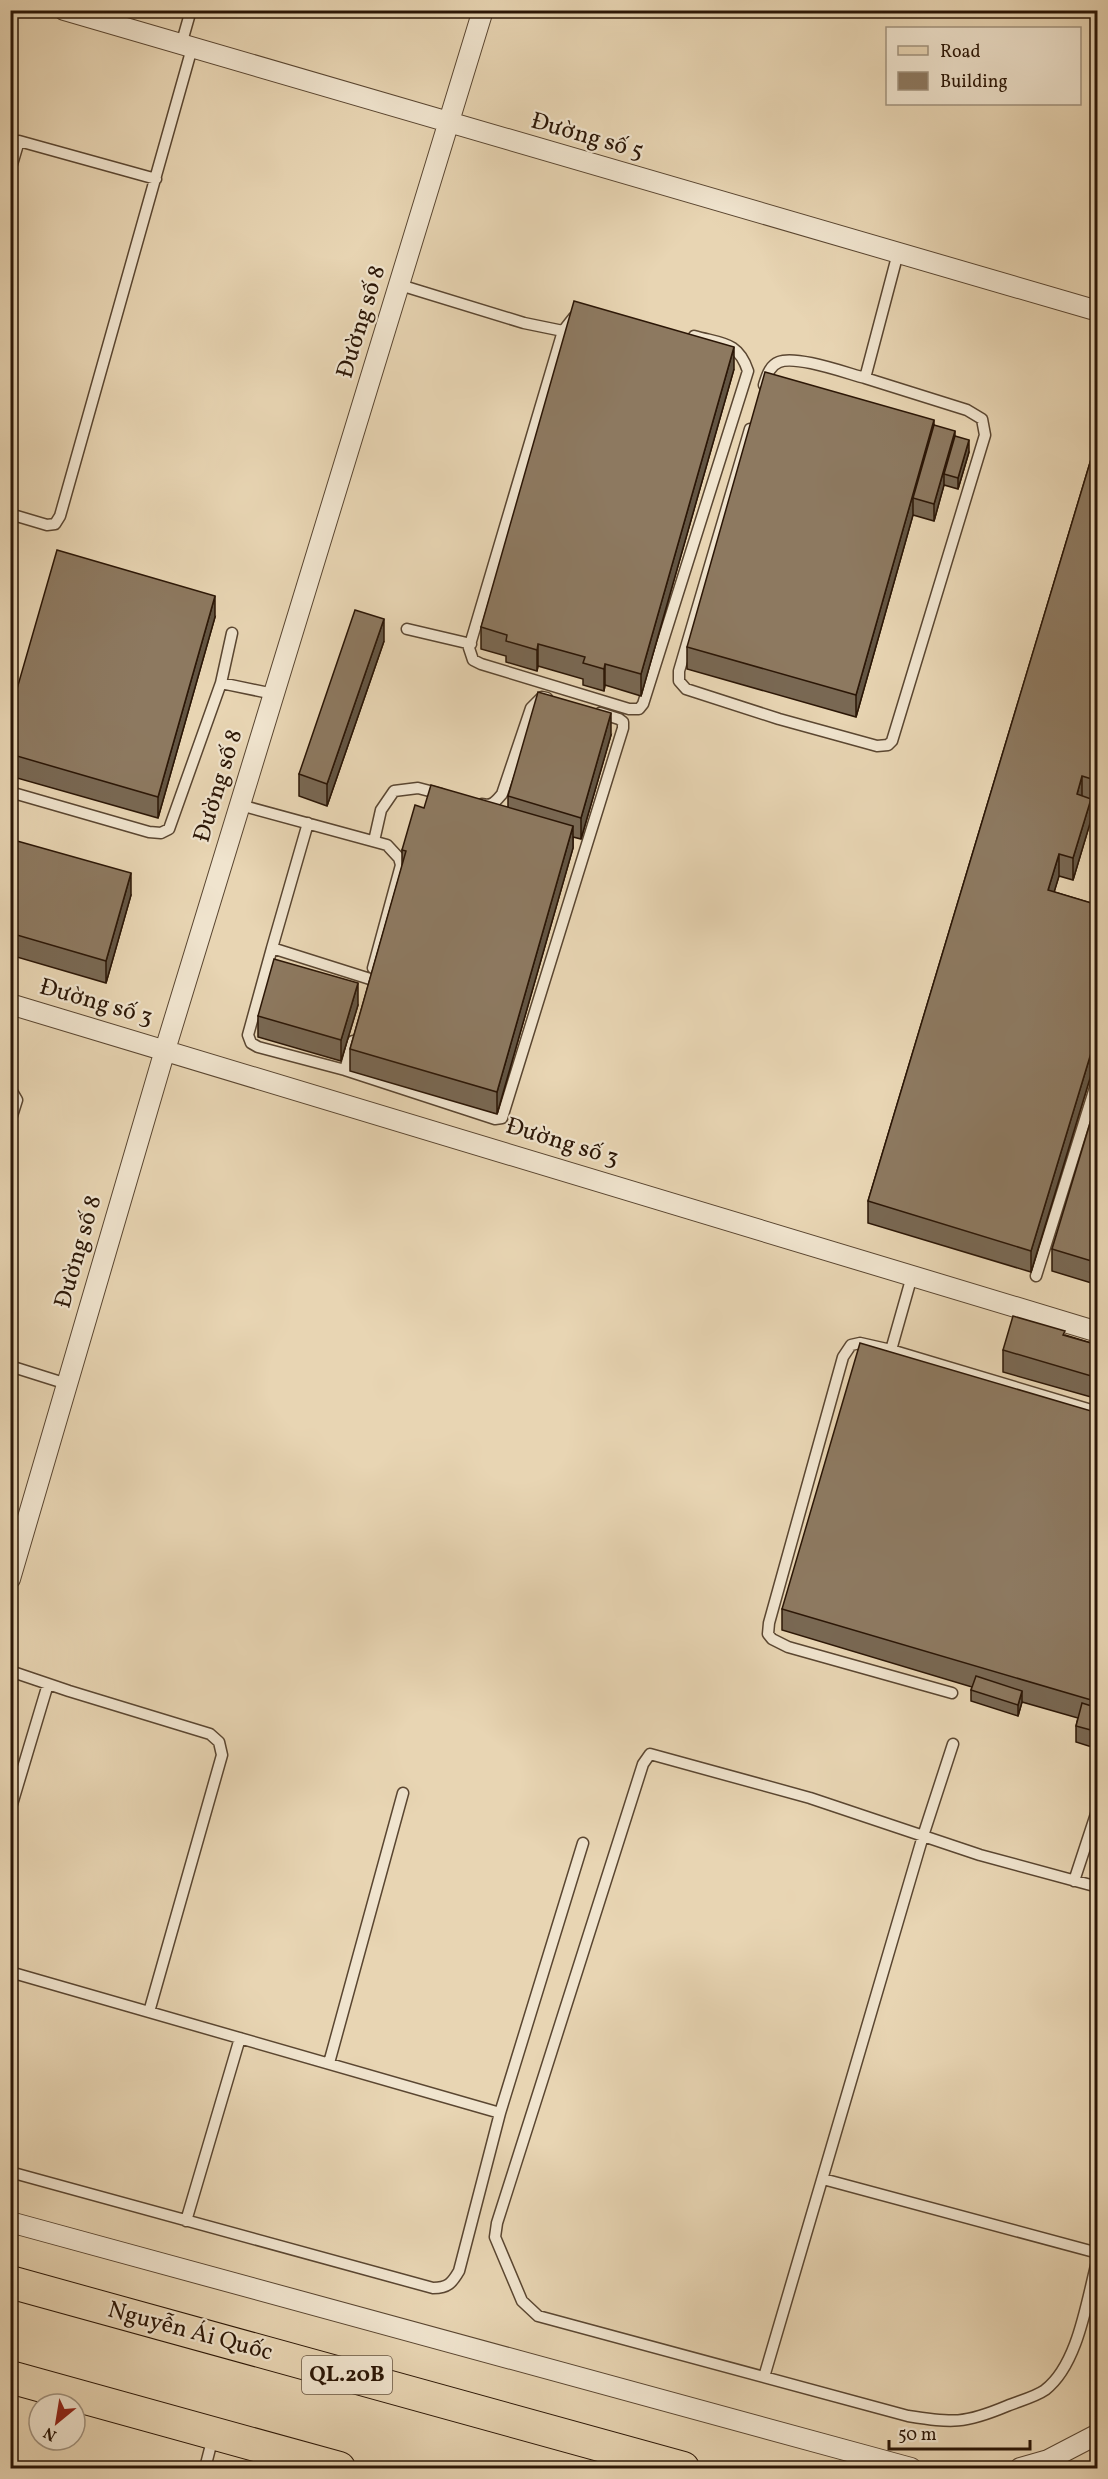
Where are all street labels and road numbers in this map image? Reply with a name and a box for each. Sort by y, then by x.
street label: Đường số 5 [527,105,647,169]
street label: Đường số 8 [329,261,395,383]
street label: Đường số 8 [186,725,252,847]
street label: Đường số 3 [35,971,157,1035]
street label: Đường số 3 [501,1110,623,1176]
street label: Đường số 8 [47,1191,111,1313]
street label: Nguyễn Ái Quốc [104,2294,276,2370]
road number: QL.20B [302,2356,392,2394]

